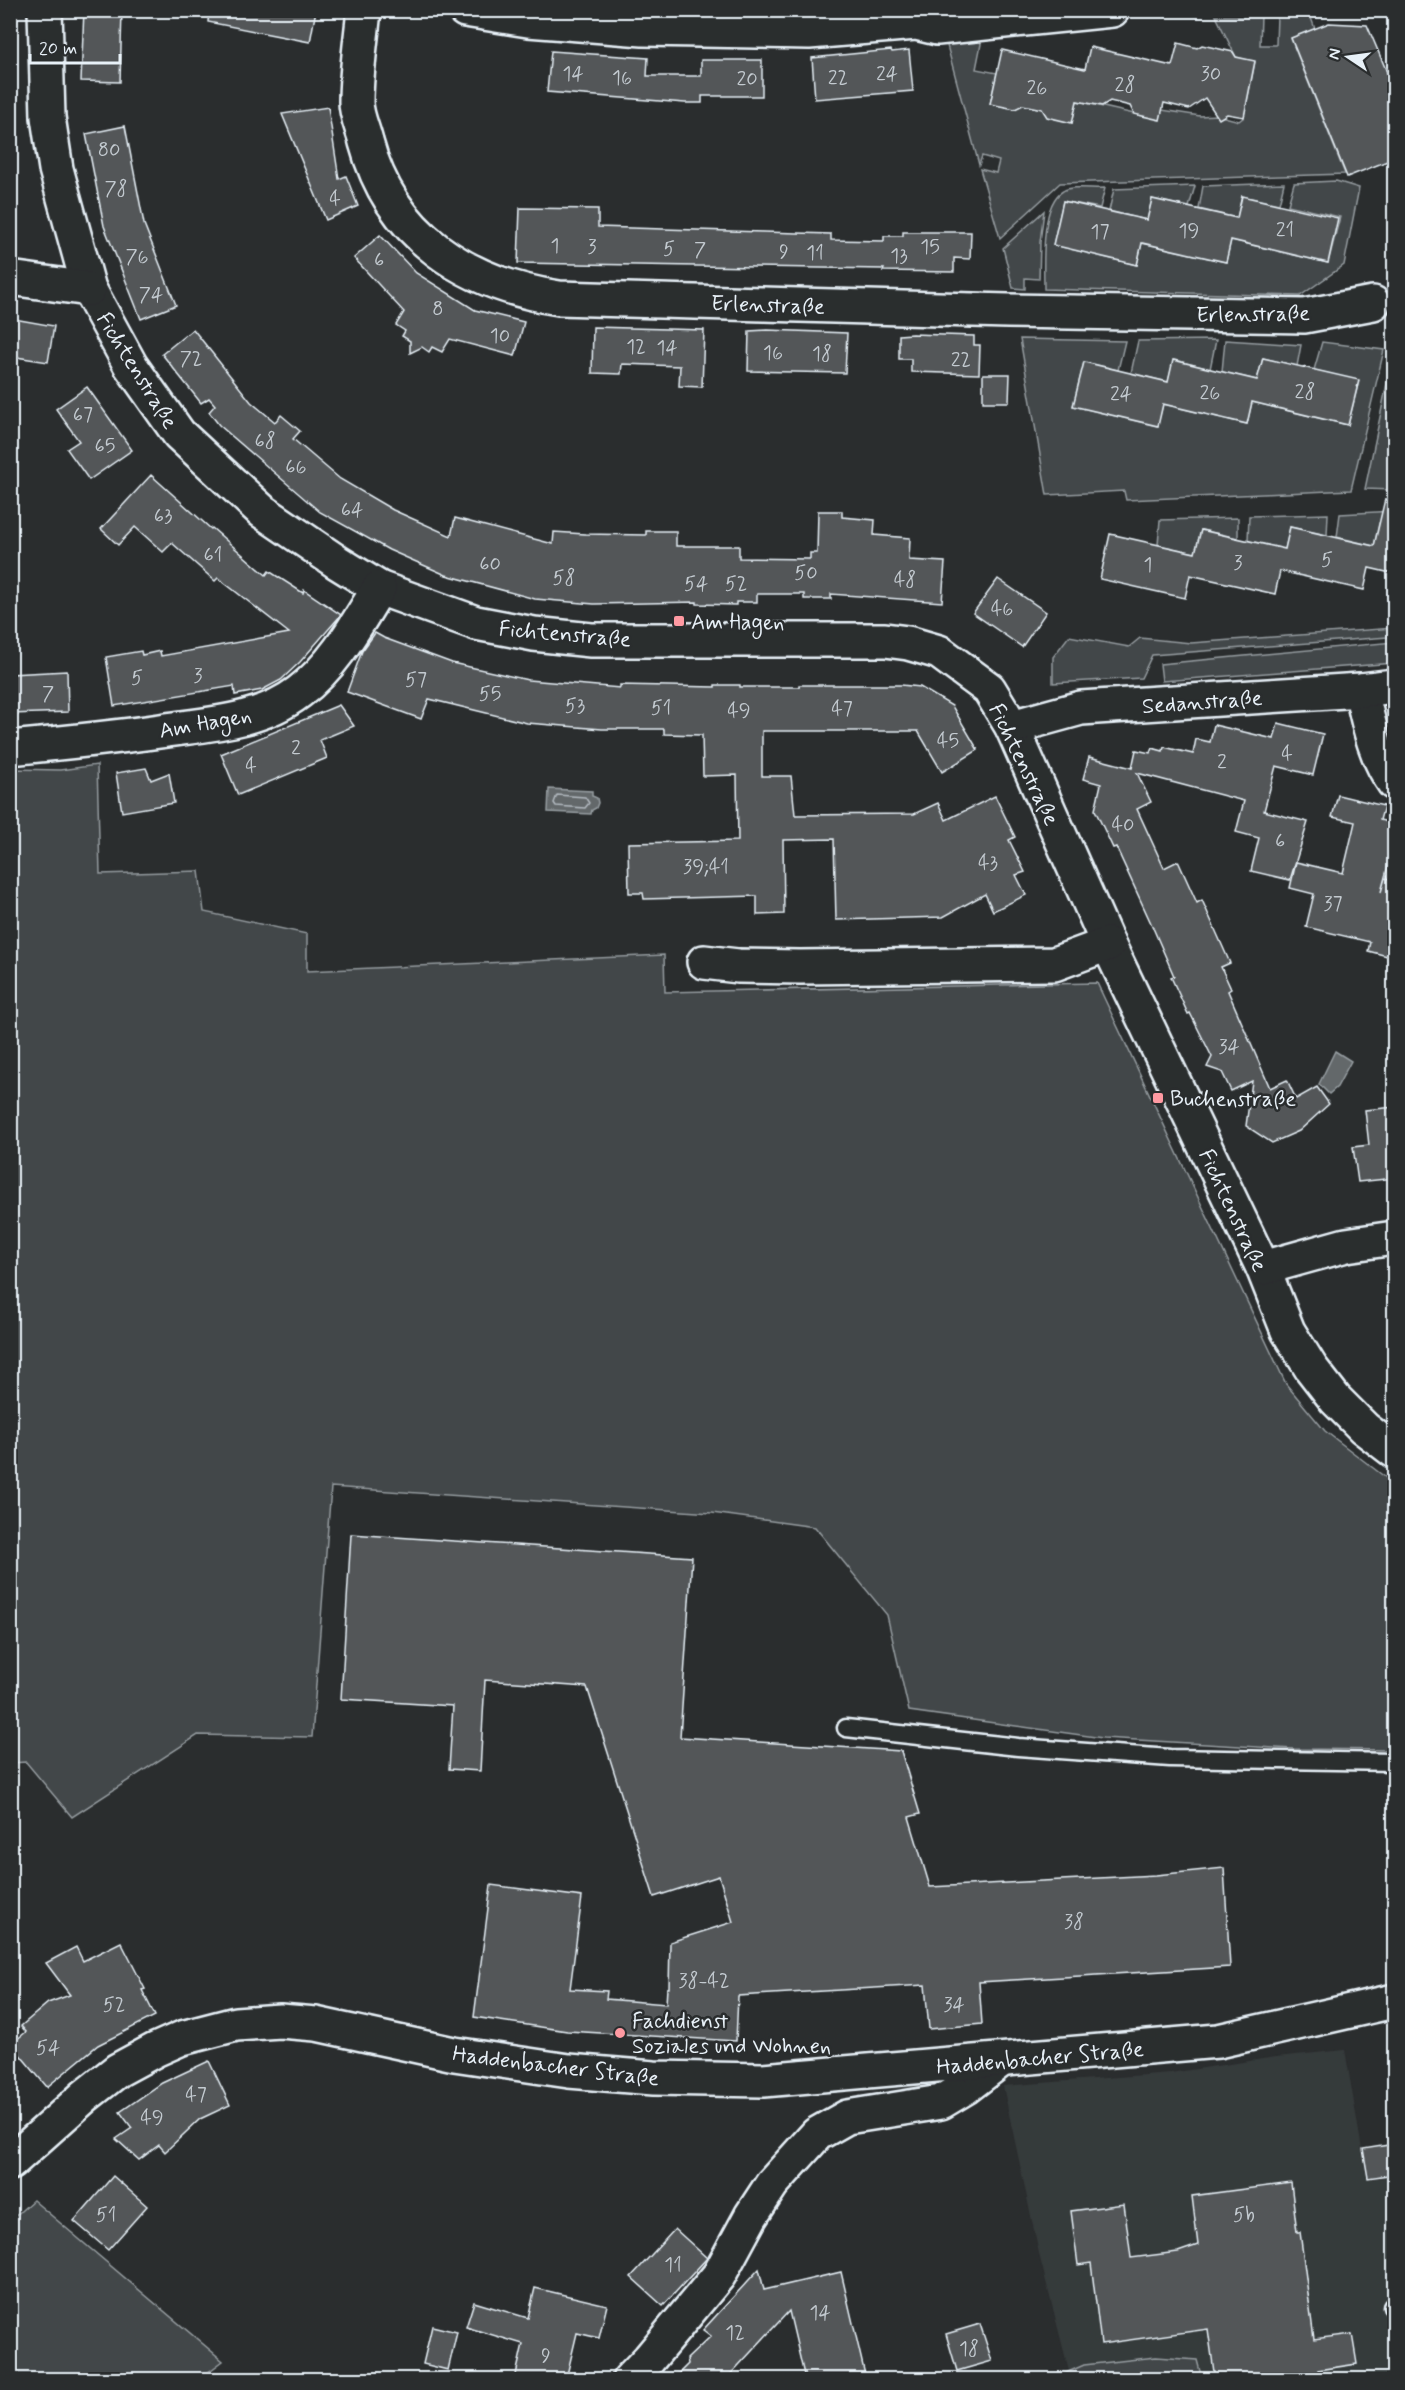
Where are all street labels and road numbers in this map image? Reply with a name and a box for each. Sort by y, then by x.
street label: Erlenstraße [710,290,826,322]
street label: Erlenstraße [1196,300,1310,330]
street label: Fichtenstraße [89,307,183,435]
street label: Fichtenstraße [498,615,632,655]
street label: Sedanstraße [1141,685,1263,721]
street label: Fichtenstraße [982,699,1065,831]
street label: Am Hagen [157,702,254,749]
street label: Fichtenstraße [1192,1145,1273,1277]
street label: Haddenbacher Straße [935,2036,1145,2082]
street label: Haddenbacher Straße [451,2040,661,2094]

